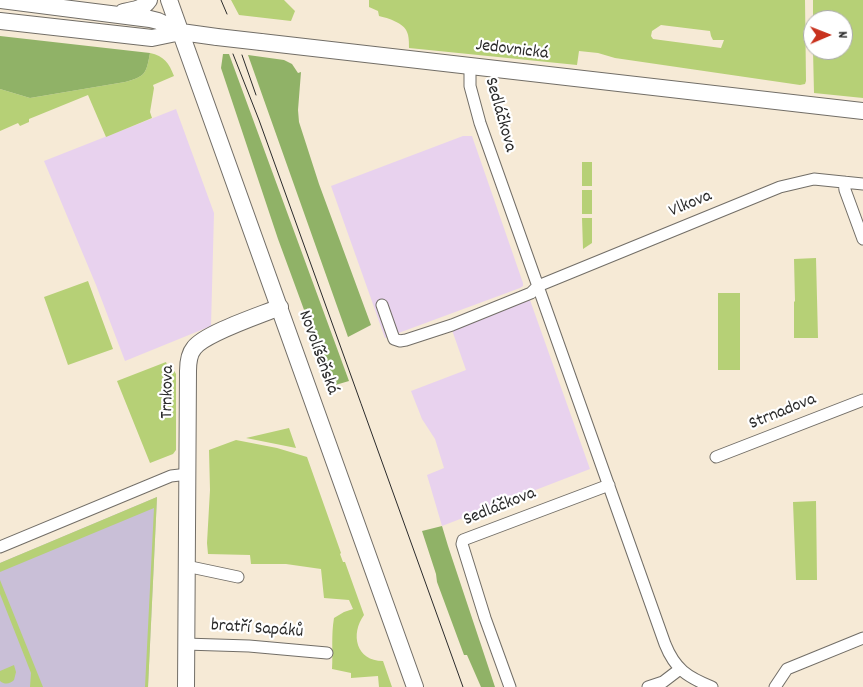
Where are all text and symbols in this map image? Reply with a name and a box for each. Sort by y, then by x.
north arrow [803,10,853,60]
text: N [832,31,852,38]
street label: Jedovnická [474,36,550,66]
street label: Sedláčkova [478,75,520,155]
street label: Vlkova [666,186,716,224]
street label: Novolíšeňská [292,308,342,398]
street label: Trnkova [158,365,180,419]
street label: Strnadova [746,390,820,436]
street label: Sedláčkova [461,484,539,532]
street label: bratří Sapáků [210,616,304,644]

